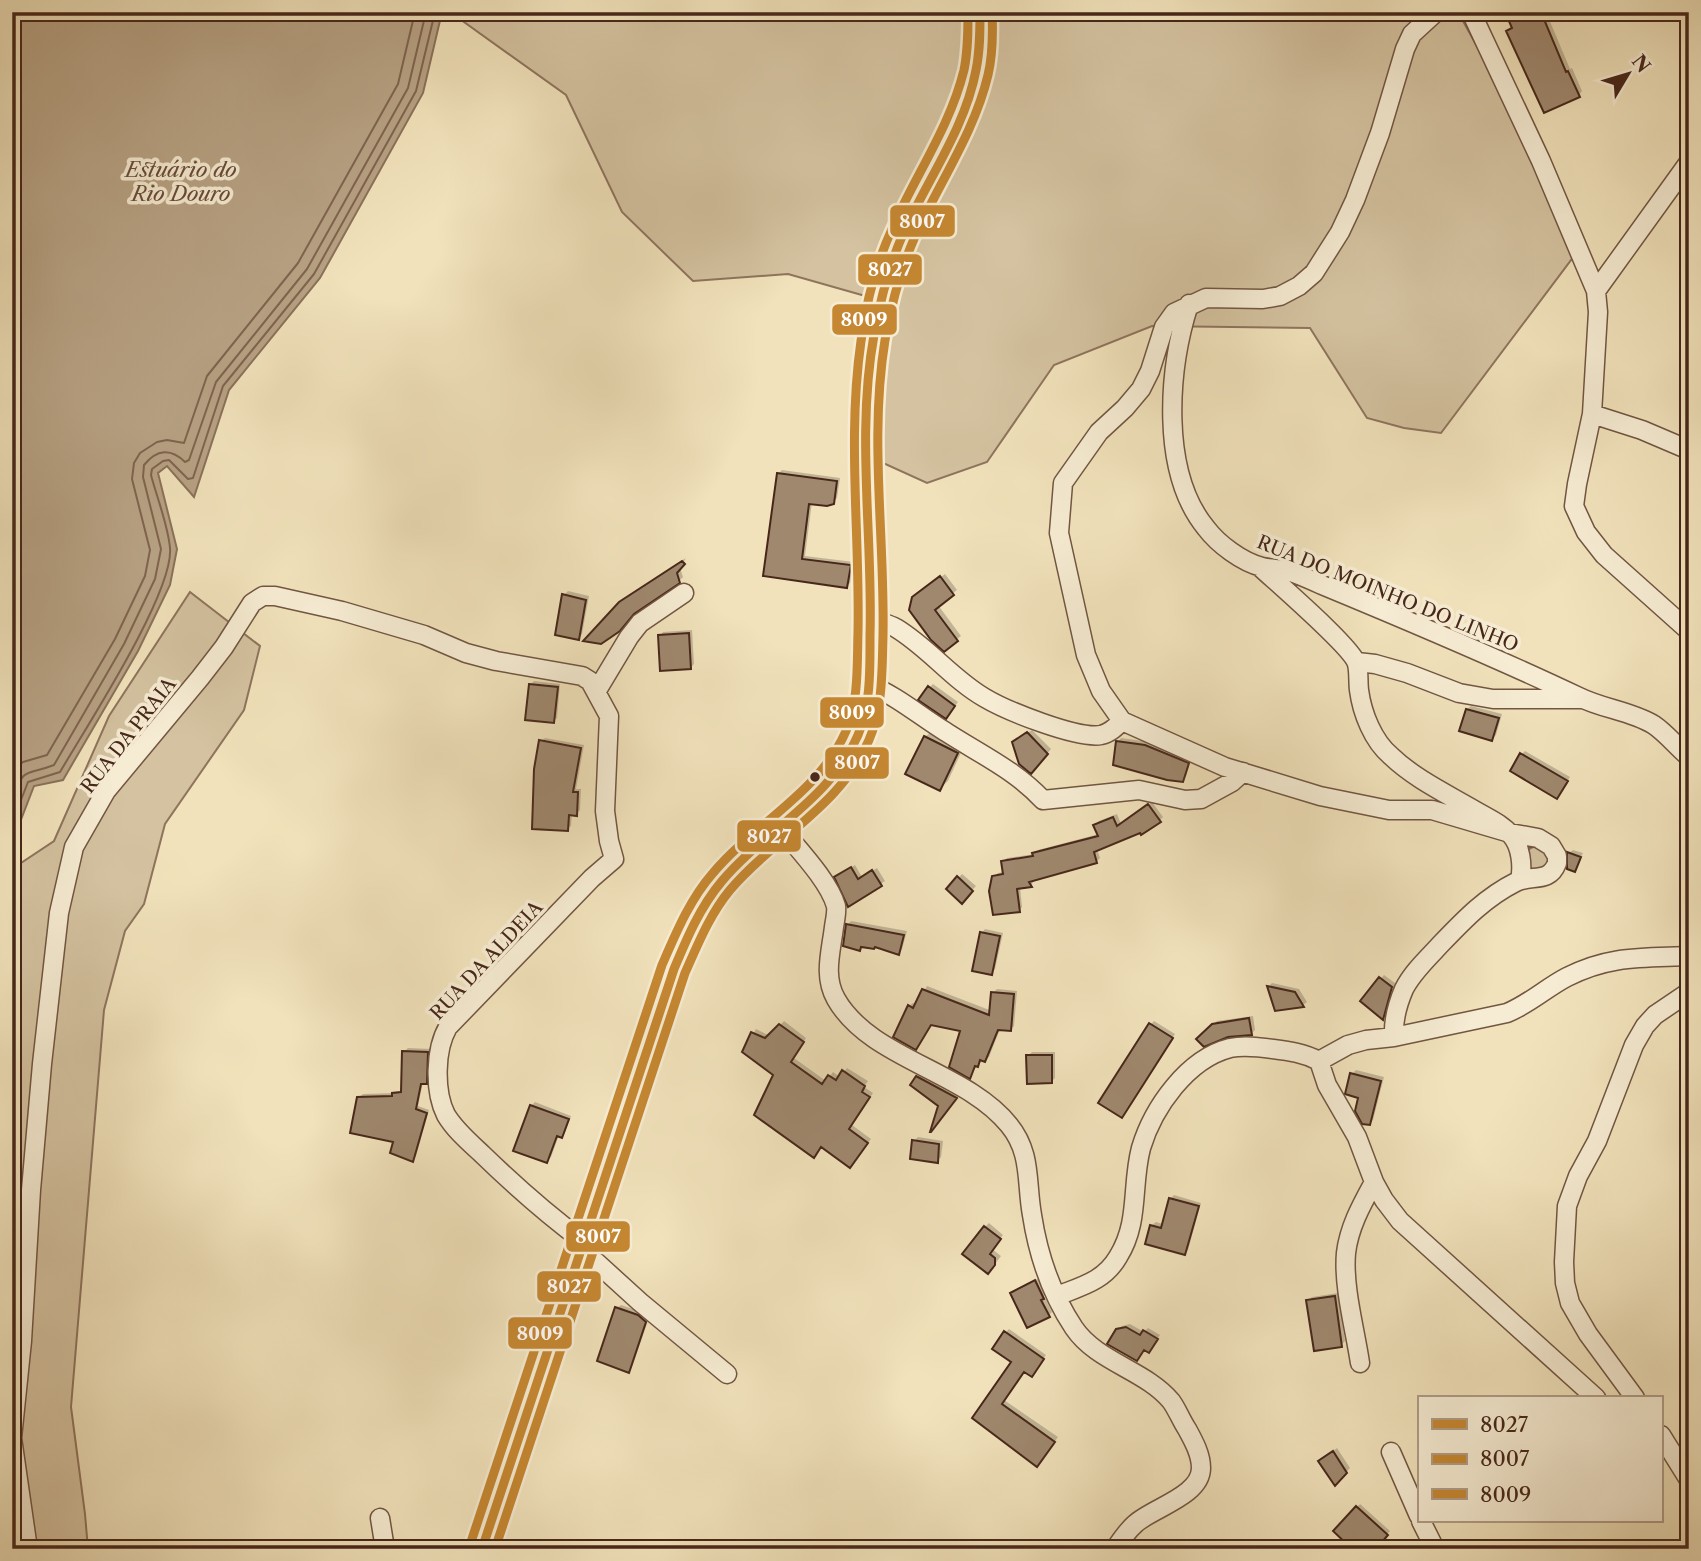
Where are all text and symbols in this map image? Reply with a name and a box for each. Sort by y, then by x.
north arrow [1592,38,1662,108]
text: N [1627,50,1655,77]
water label: Estuário do Rio Douro [123,157,237,206]
line badge: 8007 [889,204,956,238]
text: 8007 [899,210,945,233]
line badge: 8027 [857,253,923,286]
text: 8027 [868,258,913,281]
line badge: 8009 [831,303,898,336]
text: 8009 [840,308,888,331]
street label: RUA DO MOINHO DO LINHO [1254,530,1522,657]
street label: RUA DA PRAIA [76,672,181,798]
line badge: 8009 [819,696,885,729]
text: 8009 [828,701,876,724]
line badge: 8007 [824,746,890,780]
text: 8007 [834,751,880,774]
unlabelled marker [808,770,822,784]
line badge: 8027 [736,819,802,853]
text: 8027 [747,825,792,848]
street label: RUA DA ALDEIA [425,895,548,1025]
line badge: 8007 [565,1220,631,1253]
text: 8007 [575,1225,621,1248]
line badge: 8027 [536,1270,602,1303]
text: 8027 [547,1275,592,1298]
line badge: 8009 [507,1316,573,1350]
text: 8009 [516,1322,564,1345]
legend [1418,1396,1662,1522]
text: 8027 [1480,1412,1529,1437]
text: 8007 [1480,1446,1530,1471]
text: 8009 [1480,1482,1531,1507]

